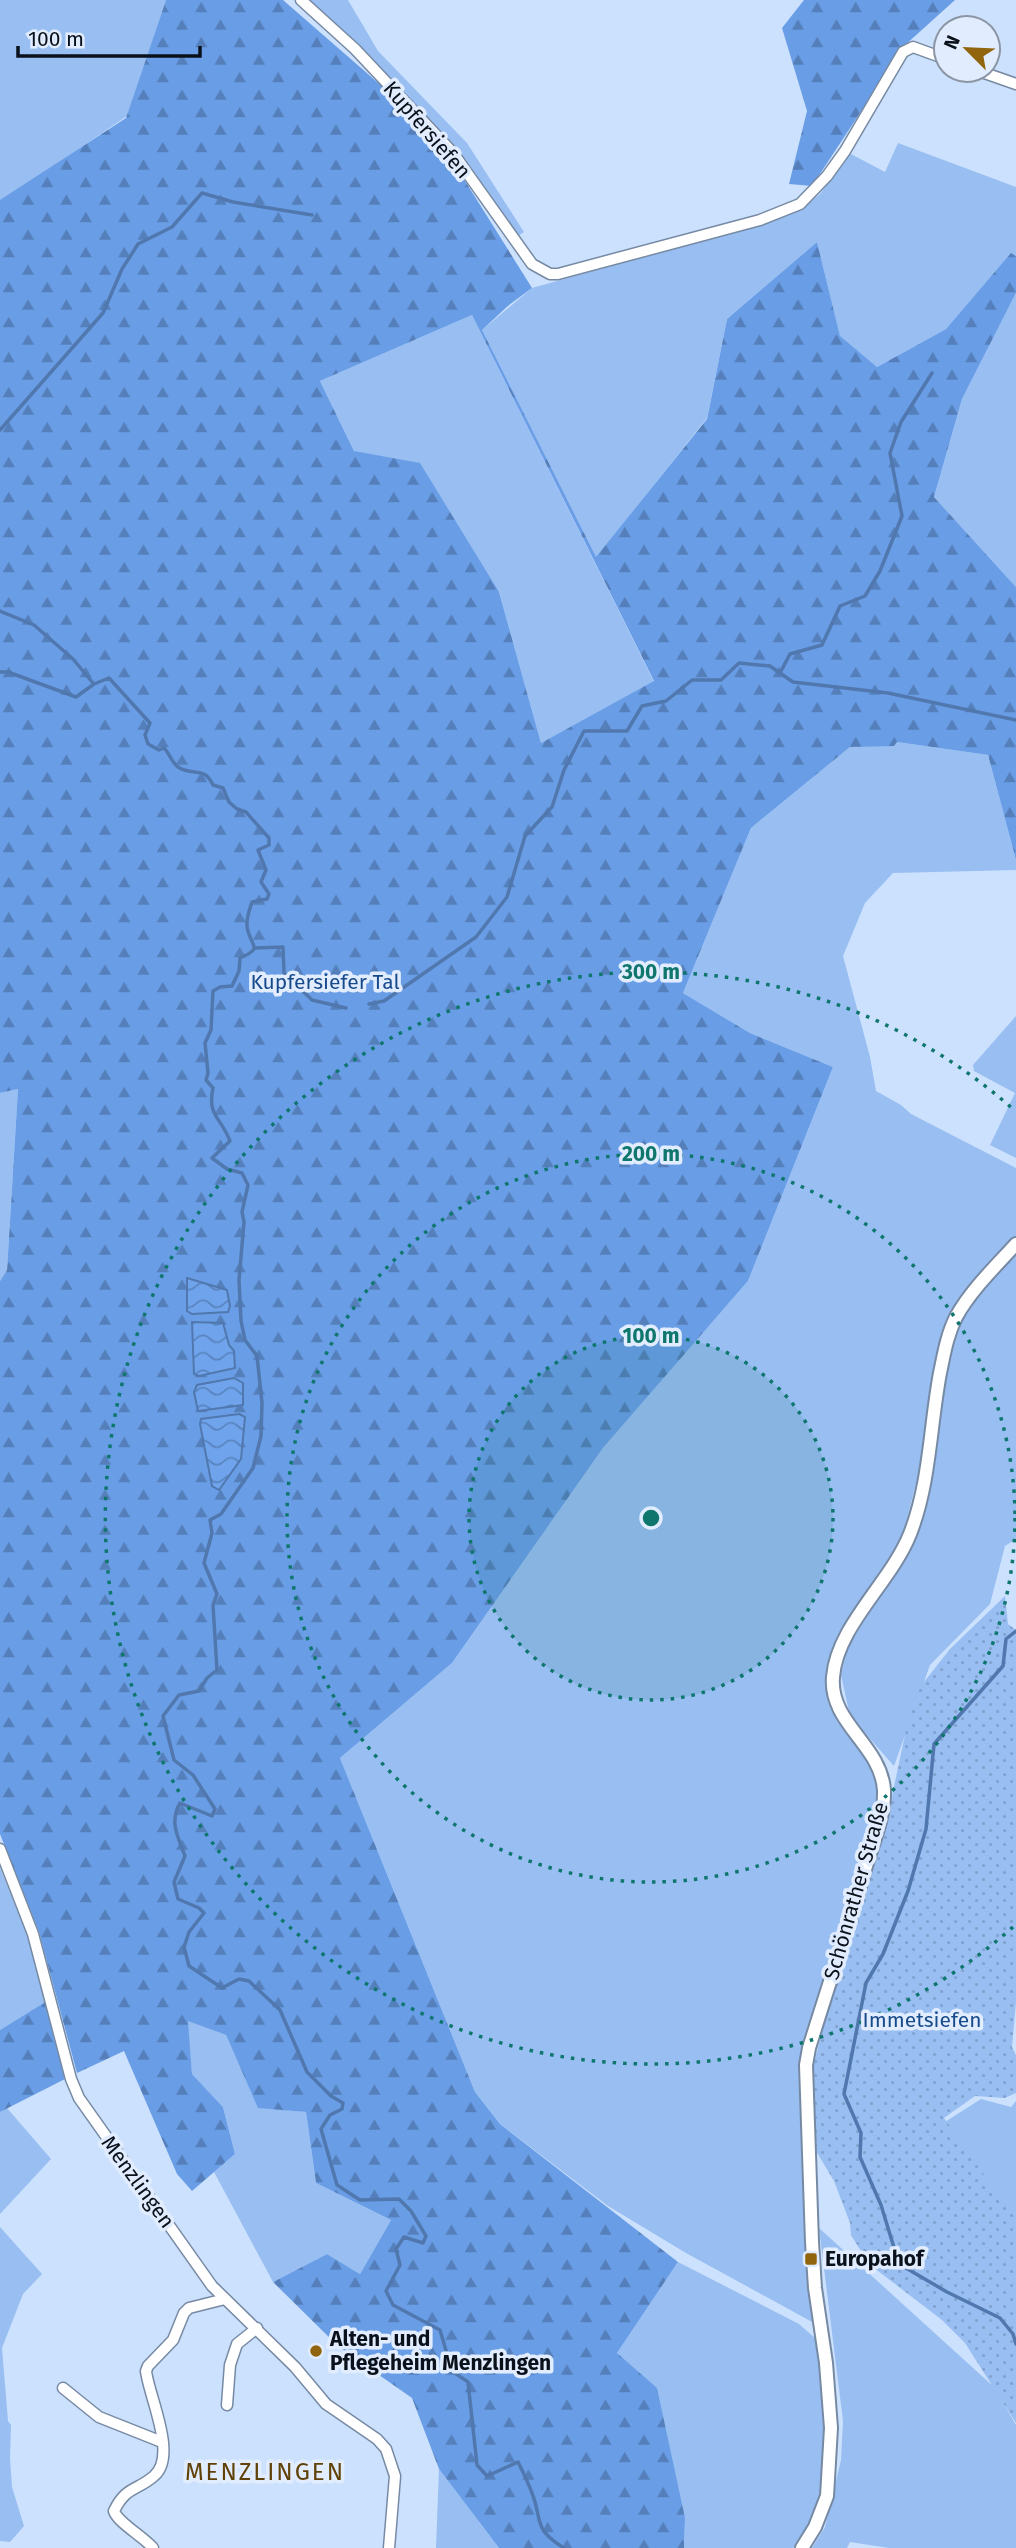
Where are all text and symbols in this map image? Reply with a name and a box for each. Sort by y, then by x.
scale bar [18,14,200,58]
north arrow [932,14,1002,84]
text: 100 m [28,26,84,52]
text: N [939,32,965,53]
street label: Kupfersiefen [378,76,476,184]
text: 300 m [621,959,680,985]
park label: Kupfersiefer Tal [250,969,400,995]
text: 200 m [622,1141,680,1167]
text: 100 m [622,1323,680,1349]
centre of rings [639,1506,663,1530]
street label: Schönrather Straße [818,1799,894,1983]
park label: Immetsiefen [863,2007,981,2033]
street label: Menzlingen [96,2131,180,2233]
place label: Europahof [825,2246,926,2272]
marker: Europahof [803,2251,819,2267]
place label: Alten- und Pflegeheim Menzlingen [329,2326,551,2376]
marker: Alten- und Pflegeheim Menzlingen [308,2343,324,2359]
district label: MENZLINGEN [185,2458,345,2486]

